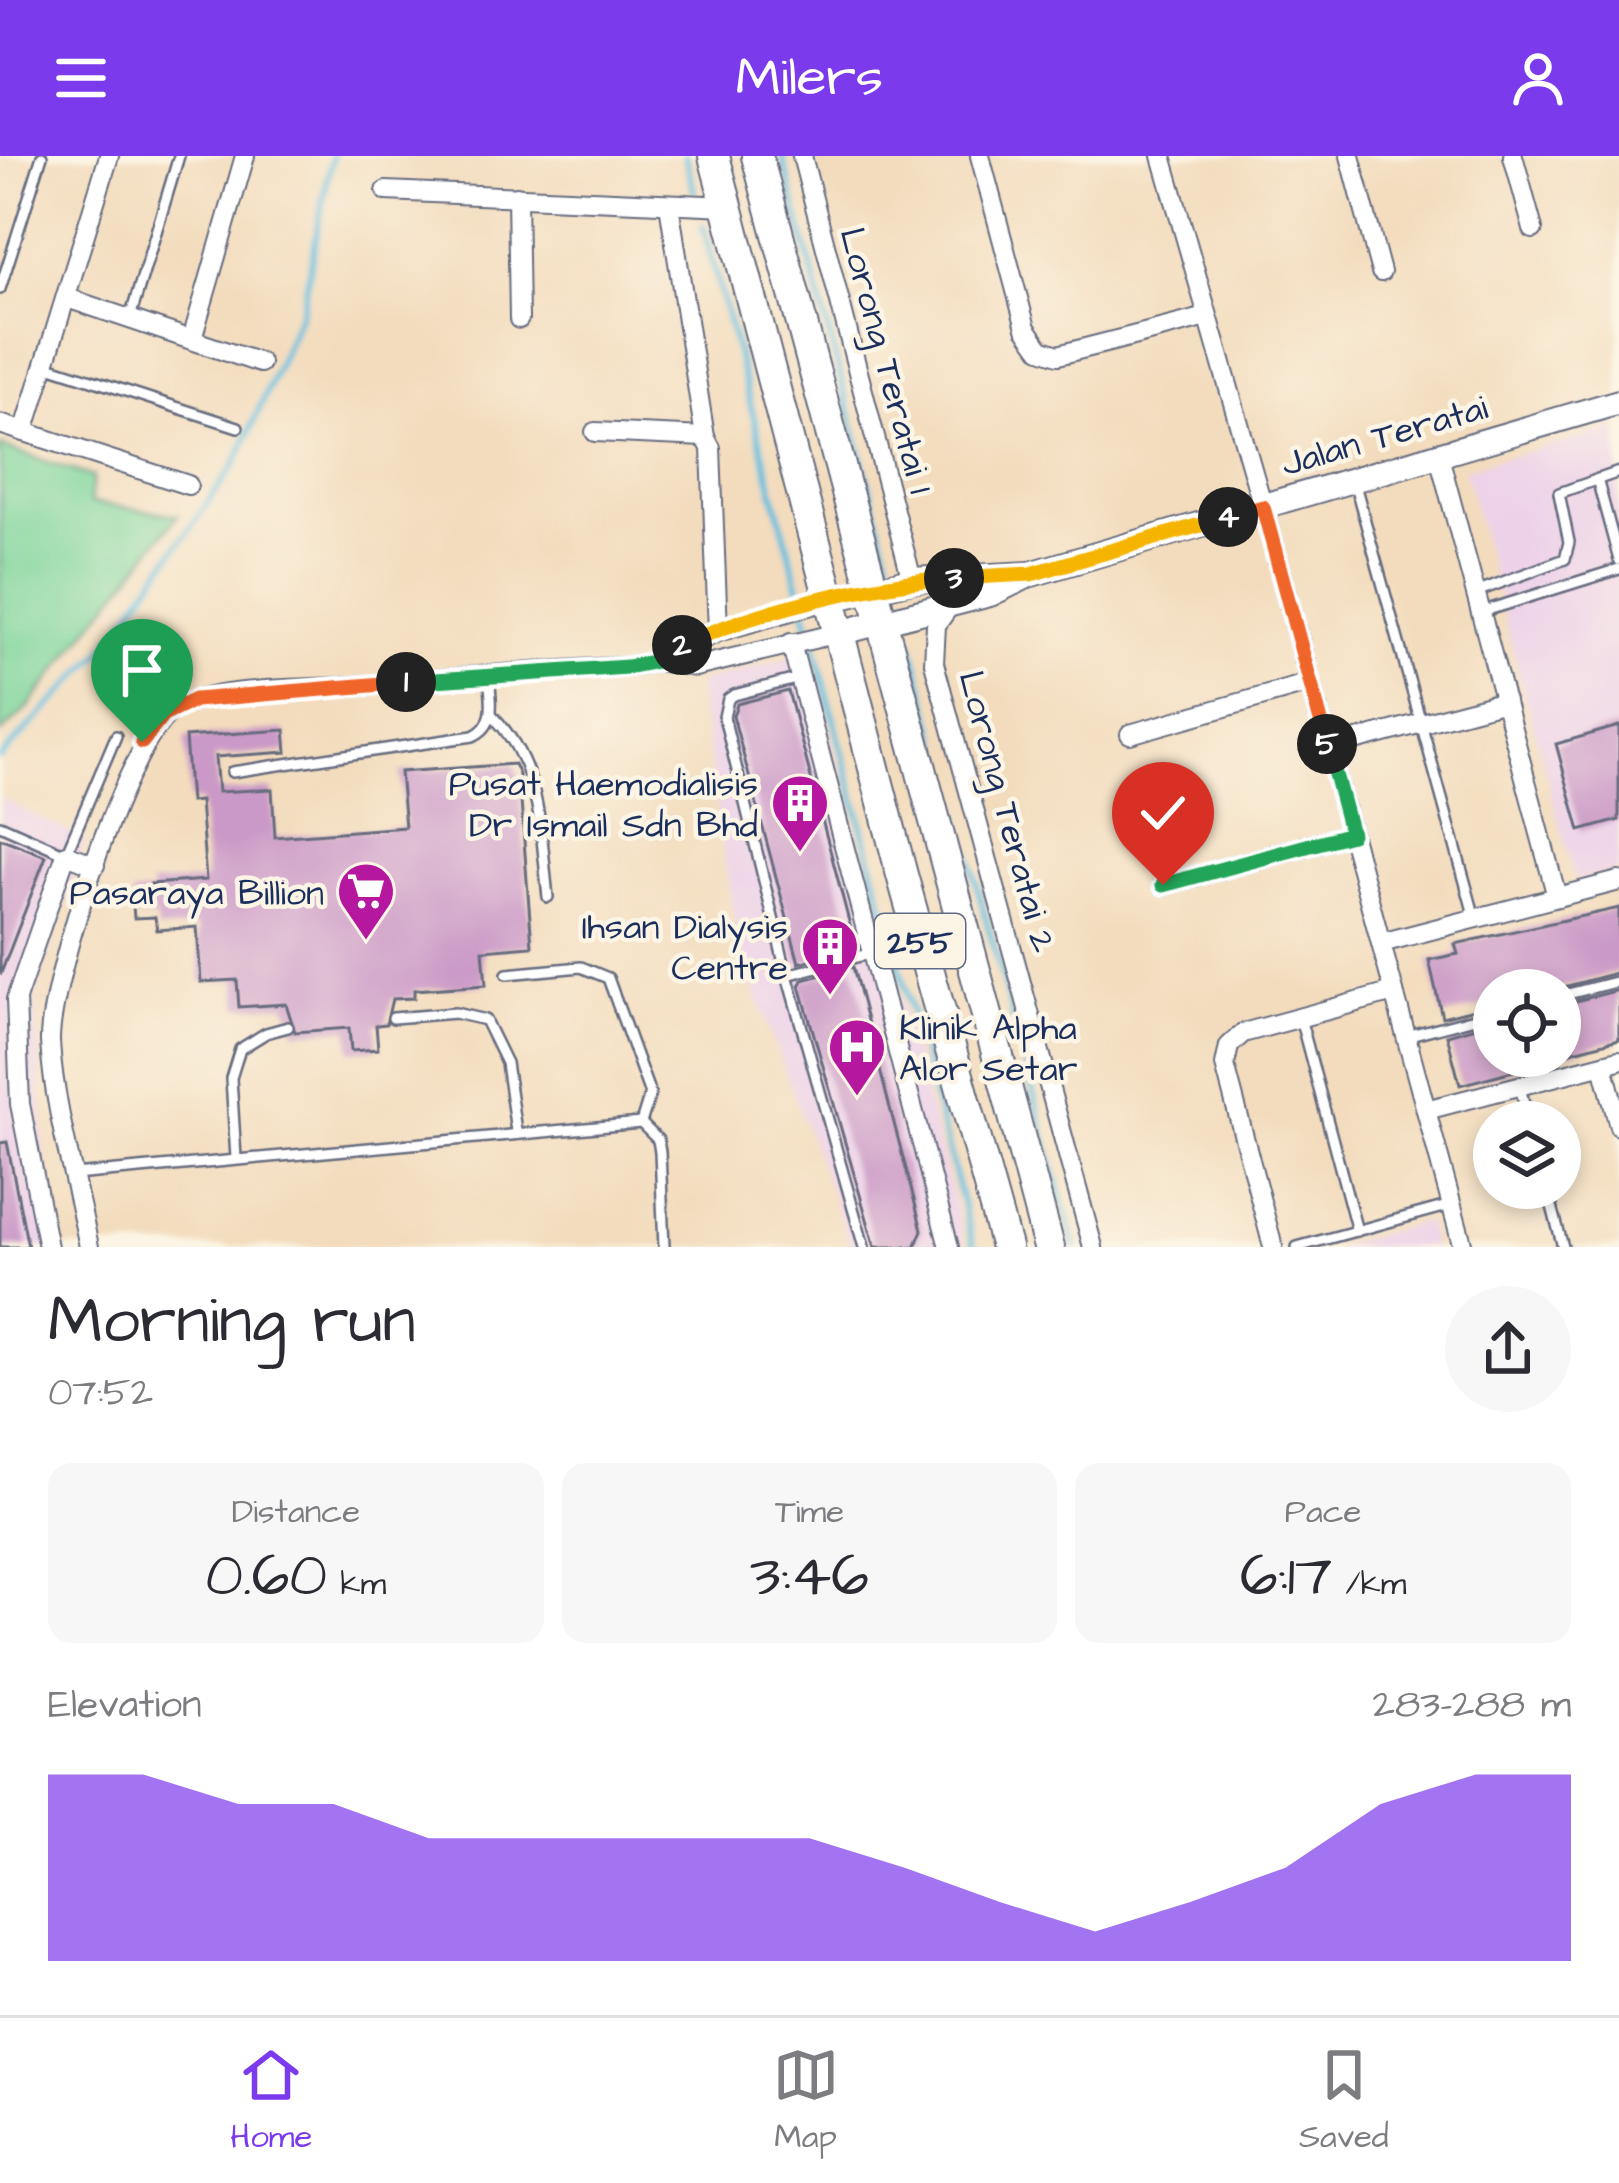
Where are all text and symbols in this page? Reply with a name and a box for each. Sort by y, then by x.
text: Milers [736,41,883,116]
icon: menu [48,45,114,111]
icon: person [1505,45,1571,111]
street label: Lorong Teratai 1 [825,222,946,500]
street label: Jalan Teratai [1276,383,1494,490]
pin: 4 [1198,487,1258,547]
text: 4 [1217,494,1239,540]
pin: 3 [924,548,984,608]
text: 3 [946,555,962,601]
pin: 2 [652,615,712,675]
pin [91,619,193,742]
text: 2 [673,622,691,668]
icon: arrive [109,637,175,703]
pin: 1 [376,652,436,712]
text: 1 [404,659,408,705]
street label: Lorong Teratai 2 [943,665,1069,959]
pin: 5 [1297,714,1357,774]
text: 5 [1315,721,1339,767]
place label: Pusat Haemodialisis Dr Ismail Sdn Bhd [449,759,758,851]
pin [1112,762,1214,885]
building icon: Pusat Haemodialisis Dr Ismail Sdn Bhd [769,772,831,854]
icon: check [1130,780,1196,846]
supermarket icon: Pasaraya Billion [335,860,397,942]
place label: Pasaraya Billion [70,868,324,919]
place label: Ihsan Dialysis Centre [582,902,788,994]
road number: 255 [875,914,965,968]
building icon: Ihsan Dialysis Centre [799,915,861,997]
map controls [1473,969,1581,1209]
button: locate [1473,969,1581,1077]
place label: Klinik Alpha Alor Setar [899,1003,1078,1095]
hospital icon: Klinik Alpha Alor Setar [826,1016,888,1098]
button: layers [1473,1101,1581,1209]
text: Morning run [48,1276,416,1368]
button: share [1445,1286,1571,1412]
text: 07:52 [48,1367,153,1421]
text: Distance [232,1489,360,1535]
text: Time [775,1489,844,1535]
text: Pace [1285,1489,1361,1535]
text: 0.60 [205,1535,327,1618]
text: 3:46 [750,1535,869,1618]
text: 6:17 [1240,1535,1332,1618]
text: km [327,1561,386,1607]
text: /km [1332,1561,1406,1607]
text: Elevation [48,1679,202,1733]
text: 283–288 m [1373,1679,1571,1733]
tab: Home [230,2042,312,2160]
tab: Map [773,2042,839,2160]
tab: Saved [1299,2042,1389,2160]

